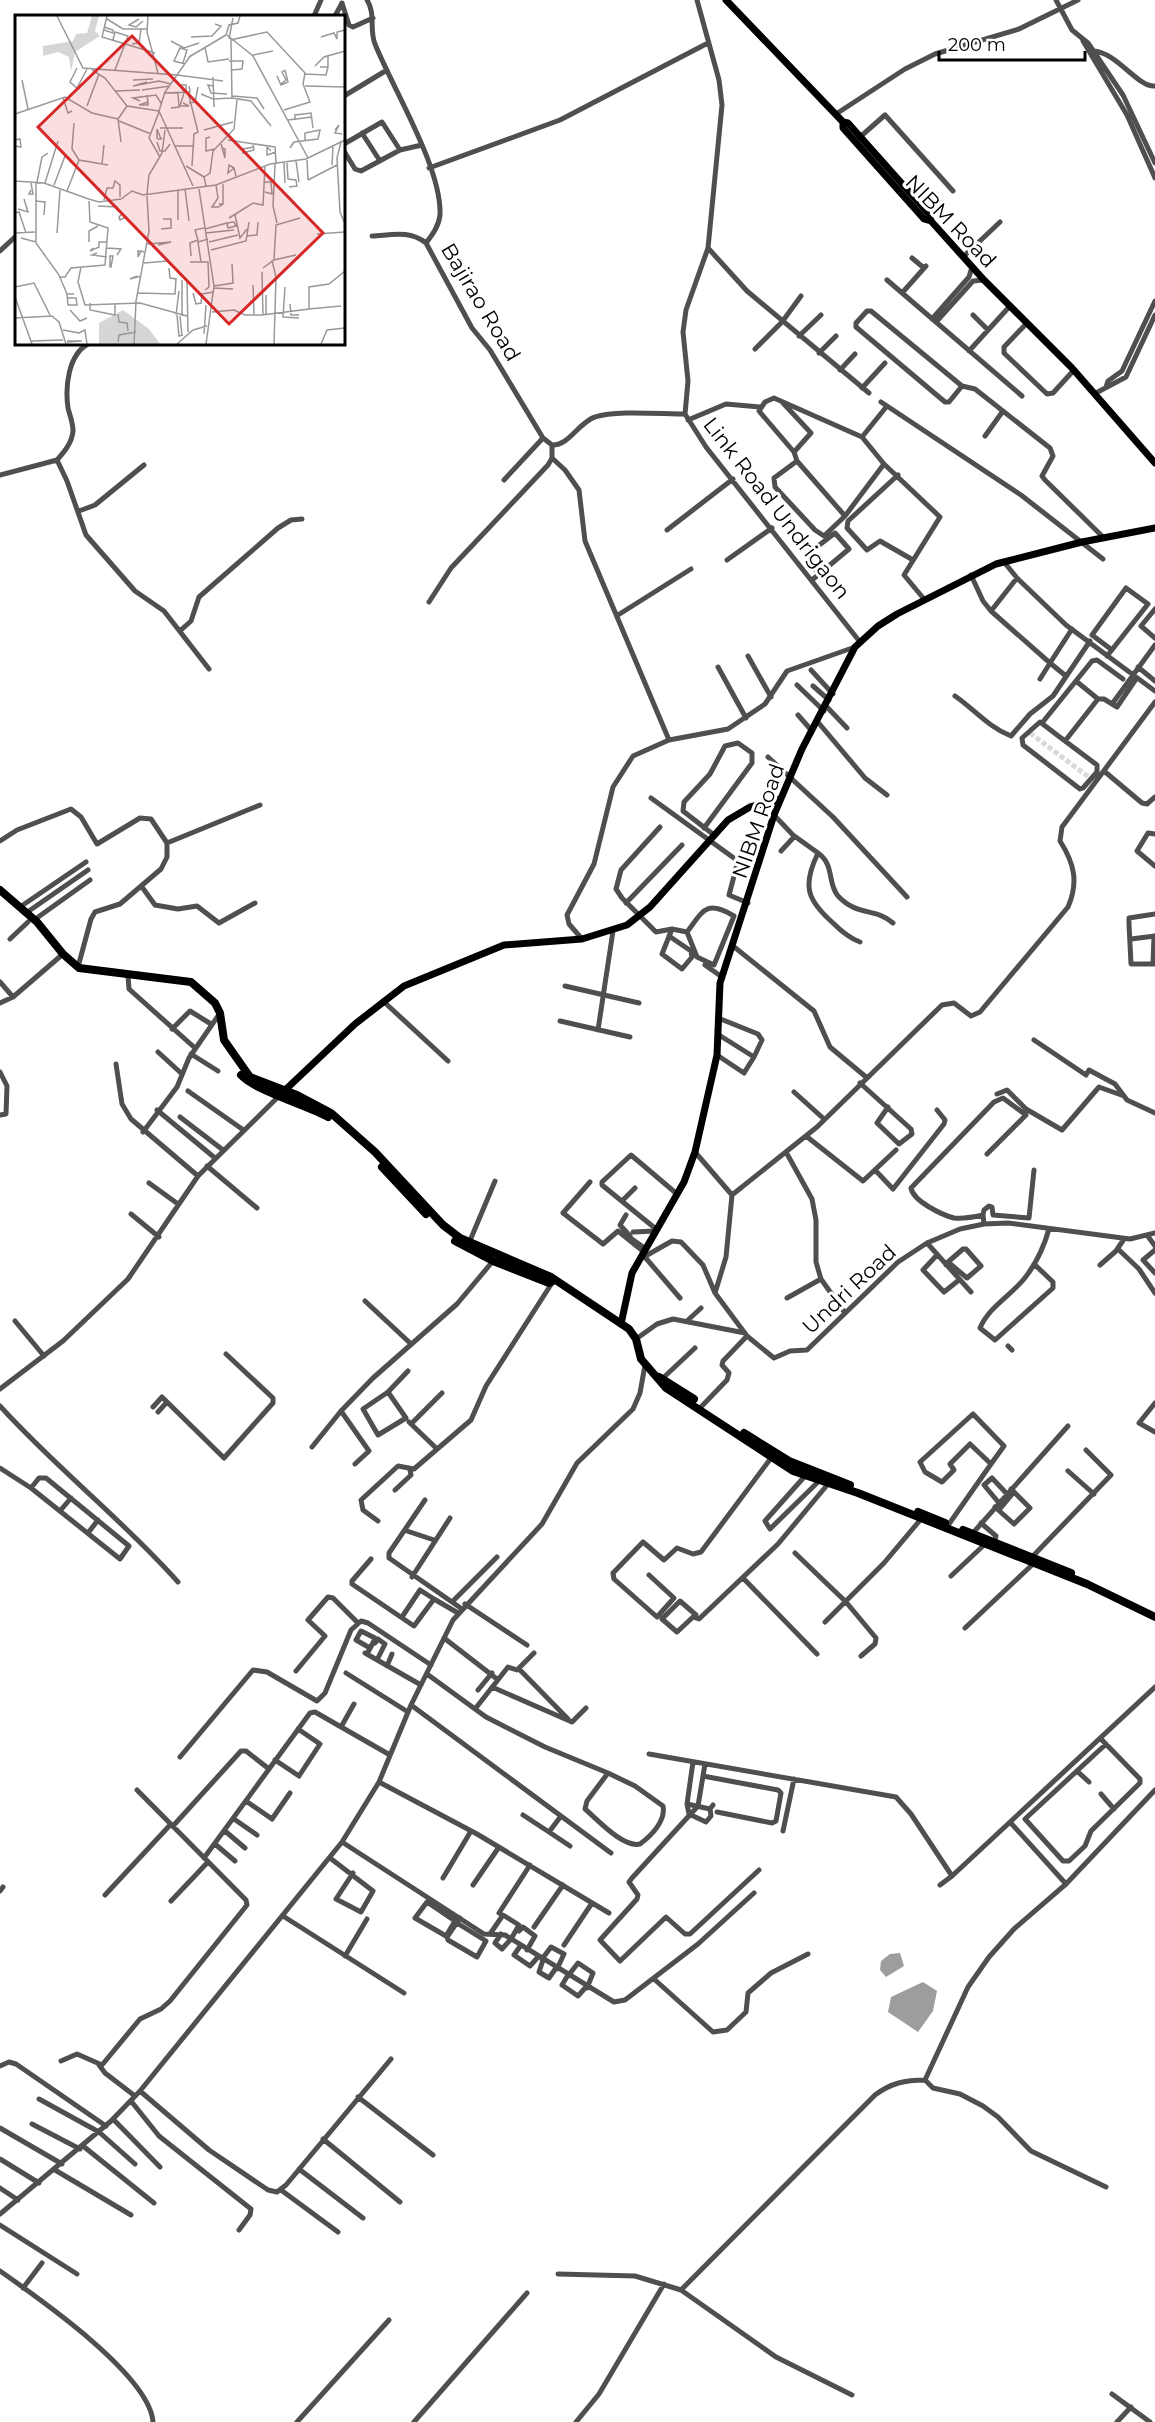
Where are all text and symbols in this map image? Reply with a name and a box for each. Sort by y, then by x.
inset map [15,15,345,345]
scale bar [939,24,1084,62]
text: 200 m [948,34,1006,56]
street label: NIBM Road [900,169,1002,273]
street label: Bajirao Road [436,238,526,366]
street label: Link Road Undrigaon [698,412,856,604]
street label: NIBM Road [727,760,789,882]
street label: Undri Road [797,1239,901,1339]

